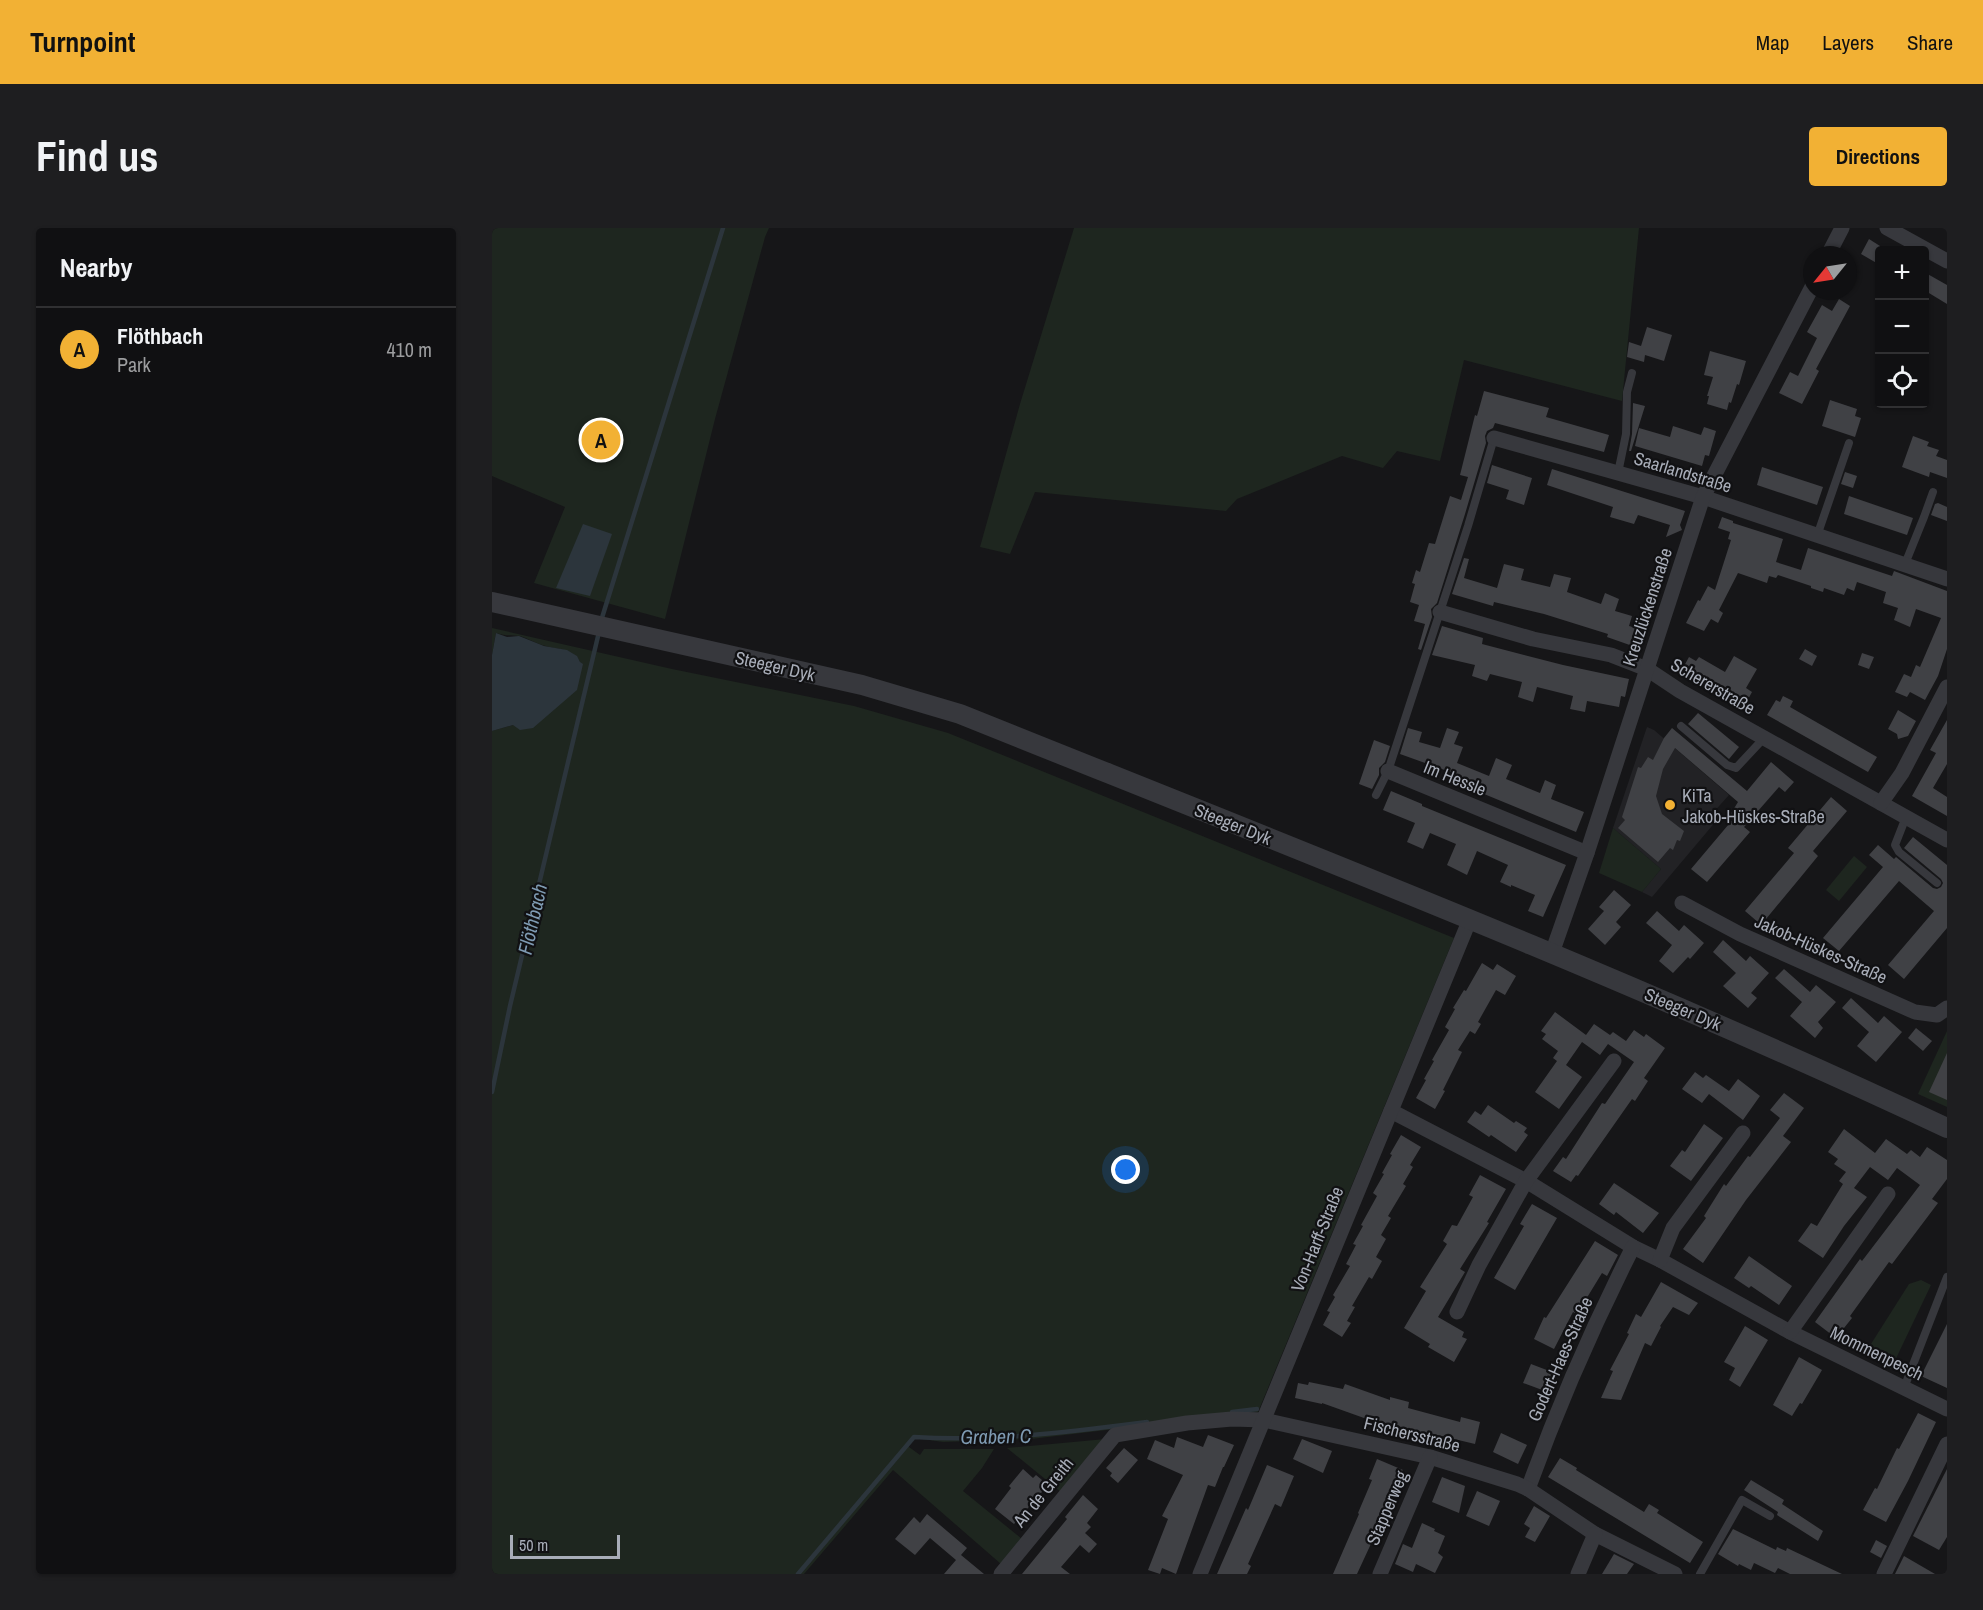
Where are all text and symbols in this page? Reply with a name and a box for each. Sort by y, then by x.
text: Turnpoint [30,23,135,61]
text: Map [1756,28,1789,57]
text: Layers [1822,28,1874,57]
text: Share [1907,28,1953,57]
button: Directions [1809,127,1947,186]
text: Find us [36,128,158,184]
north arrow [1803,246,1857,300]
map controls [1875,246,1929,408]
button: + [1875,246,1929,300]
text: Nearby [60,250,132,285]
button: − [1875,300,1929,354]
text: Flöthbach [117,321,203,351]
text: A [74,336,85,363]
text: 410 m [386,336,432,363]
text: Park [117,351,151,378]
button: locate [1875,354,1929,408]
pin: A [582,418,620,462]
street label: Saarlandstraße [1631,445,1735,499]
street label: Kreuzlückenstraße [1616,545,1678,669]
street label: Steeger Dyk [733,645,818,687]
street label: Schererstraße [1666,652,1760,720]
street label: Im Hessle [1420,754,1490,802]
place label: KiTa Jakob-Hüskes-Straße [1682,783,1825,829]
street label: Steeger Dyk [1191,797,1276,851]
marker: KiTa Jakob-Hüskes-Straße [1663,798,1677,812]
water label: Flöthbach [511,881,553,957]
street label: Jakob-Hüskes-Straße [1751,909,1891,989]
street label: Steeger Dyk [1641,982,1726,1037]
your location [1111,1155,1140,1184]
street label: Von-Harff-Straße [1285,1183,1349,1295]
street label: Godert-Haes-Straße [1521,1293,1599,1425]
street label: Mommenpesch [1826,1320,1928,1386]
street label: Fischersstraße [1361,1410,1463,1458]
water label: Graben C [960,1422,1032,1450]
street label: An de Greith [1006,1452,1079,1533]
street label: Stapperweg [1360,1466,1414,1549]
scale bar [510,1532,620,1560]
text: 50 m [519,1534,548,1556]

